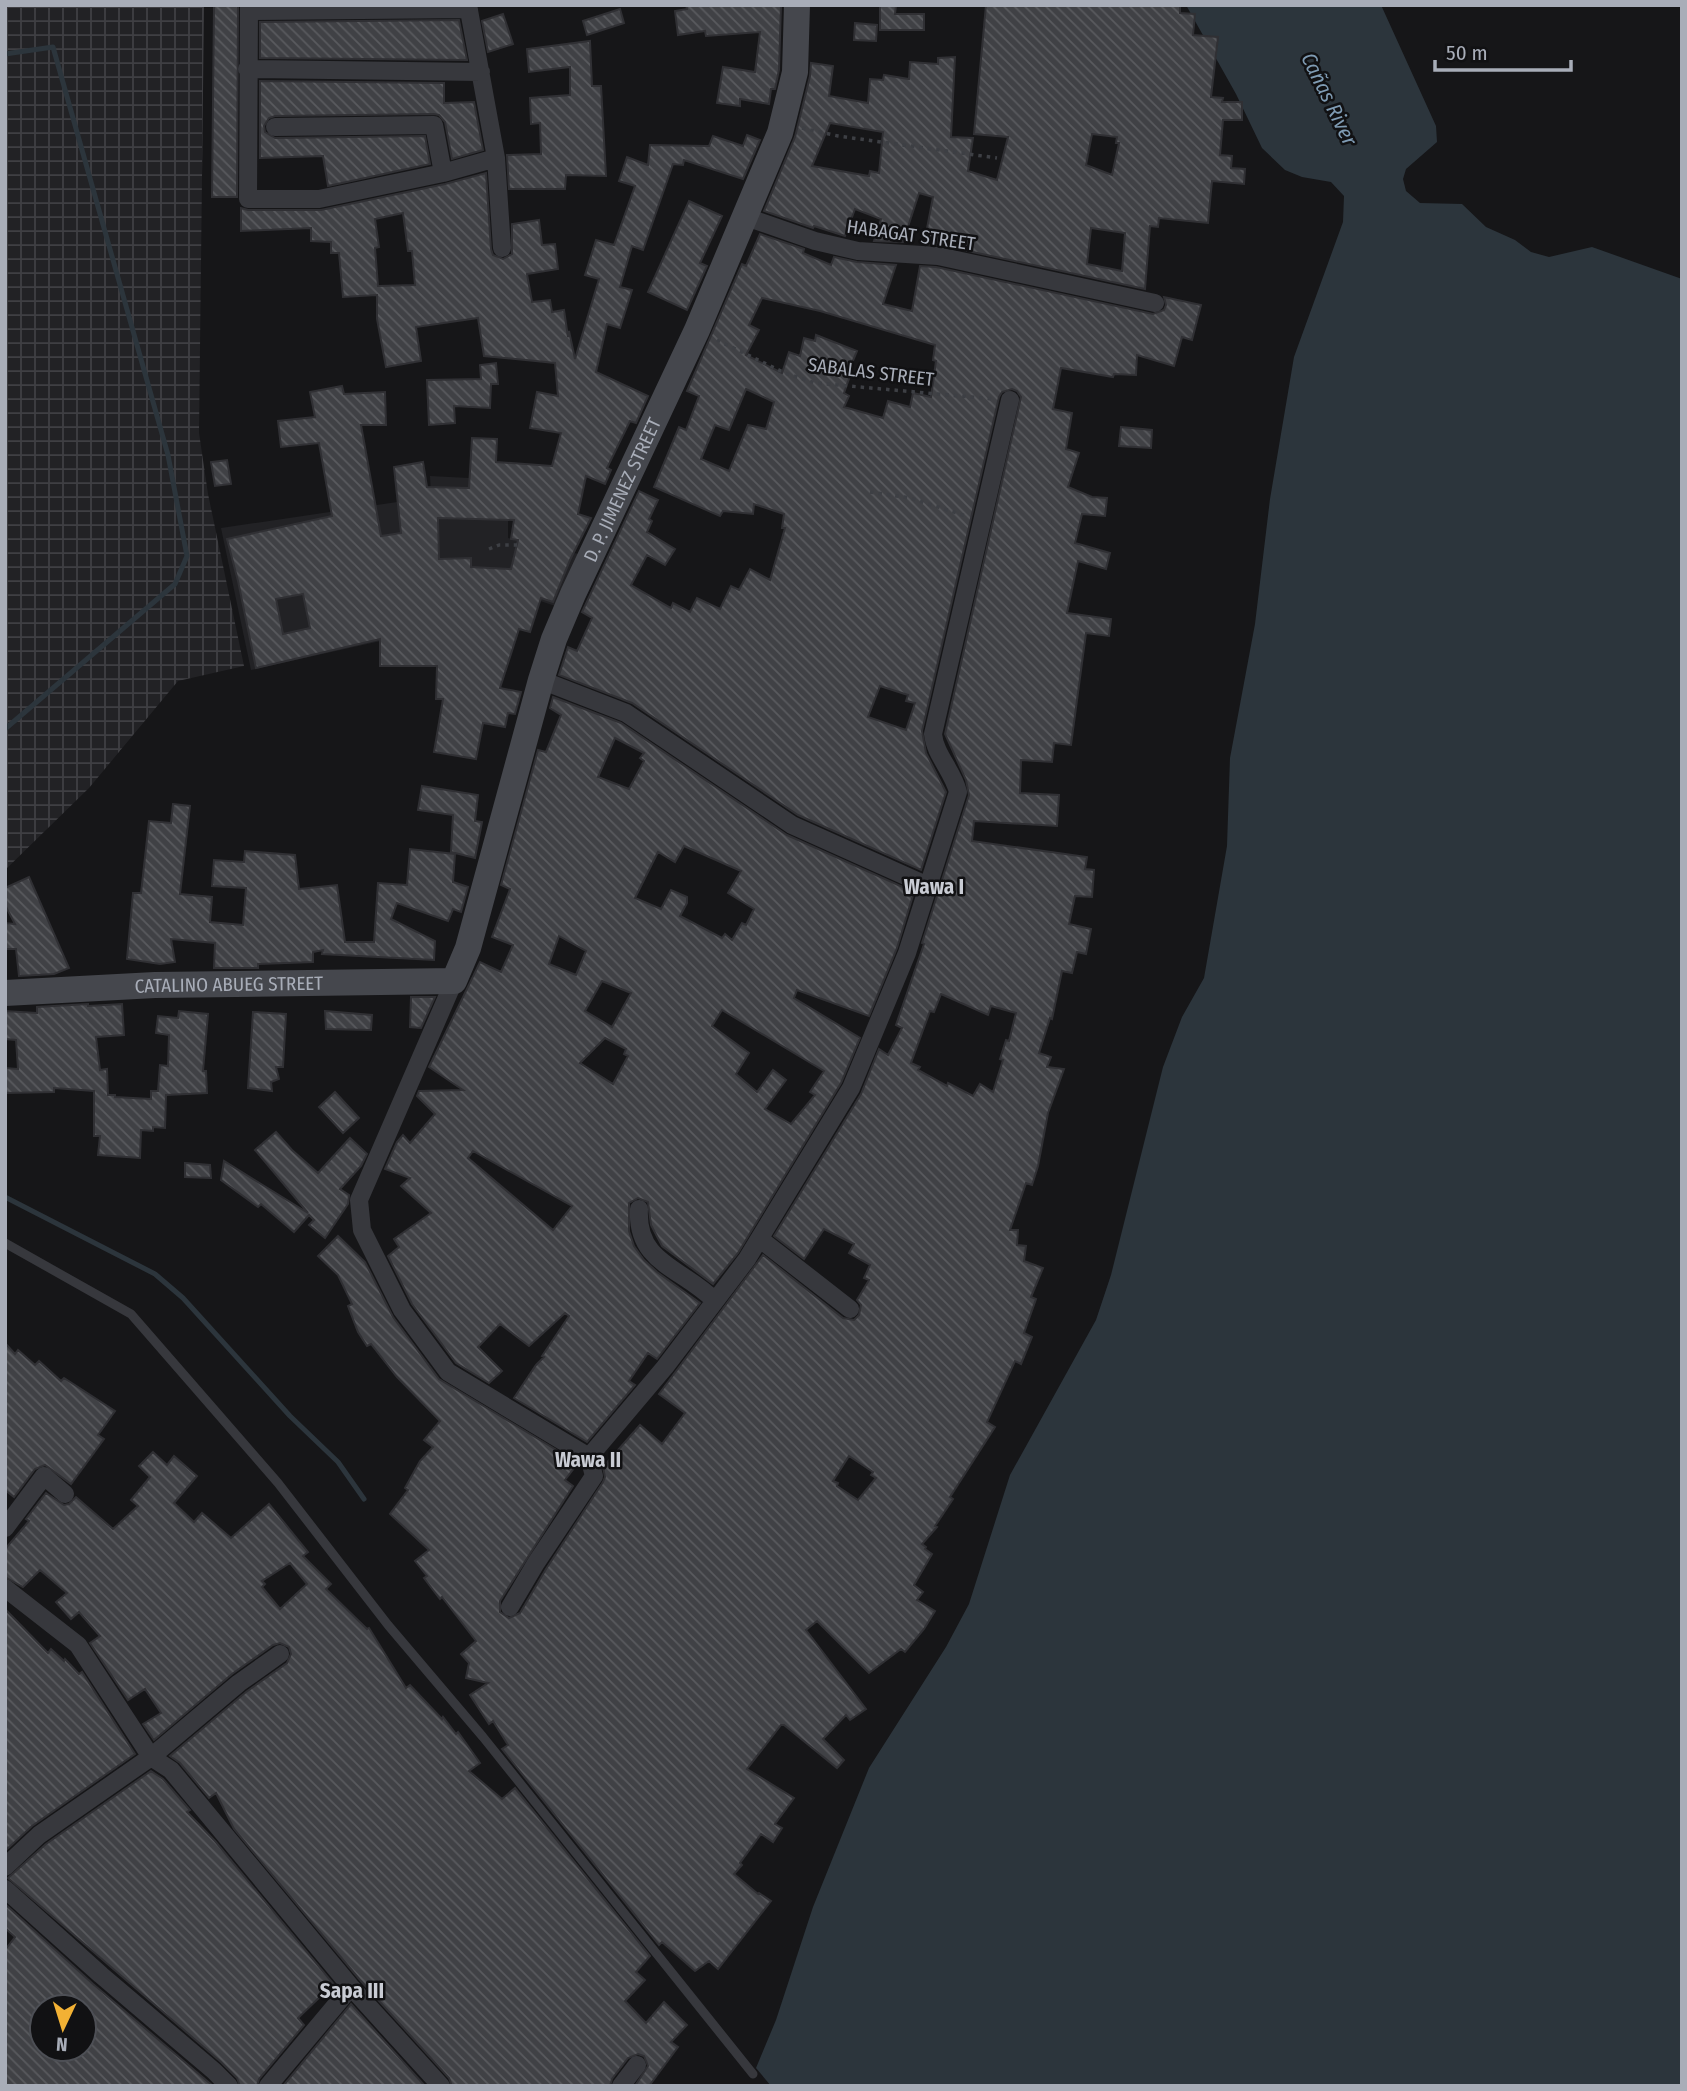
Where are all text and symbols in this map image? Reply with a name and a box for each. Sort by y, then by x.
scale bar [1435,28,1572,72]
text: 50 m [1446,40,1488,66]
water label: Cañas River [1295,48,1363,150]
street label: HABAGAT STREET [845,215,977,255]
street label: SABALAS STREET [807,353,935,391]
street label: D. P. JIMENEZ STREET [578,414,666,565]
district label: Wawa I [904,874,964,900]
street label: CATALINO ABUEG STREET [134,971,323,998]
district label: Wawa II [555,1447,621,1473]
district label: Sapa III [320,1978,384,2004]
north arrow [28,1993,98,2063]
text: N [55,2033,68,2056]

